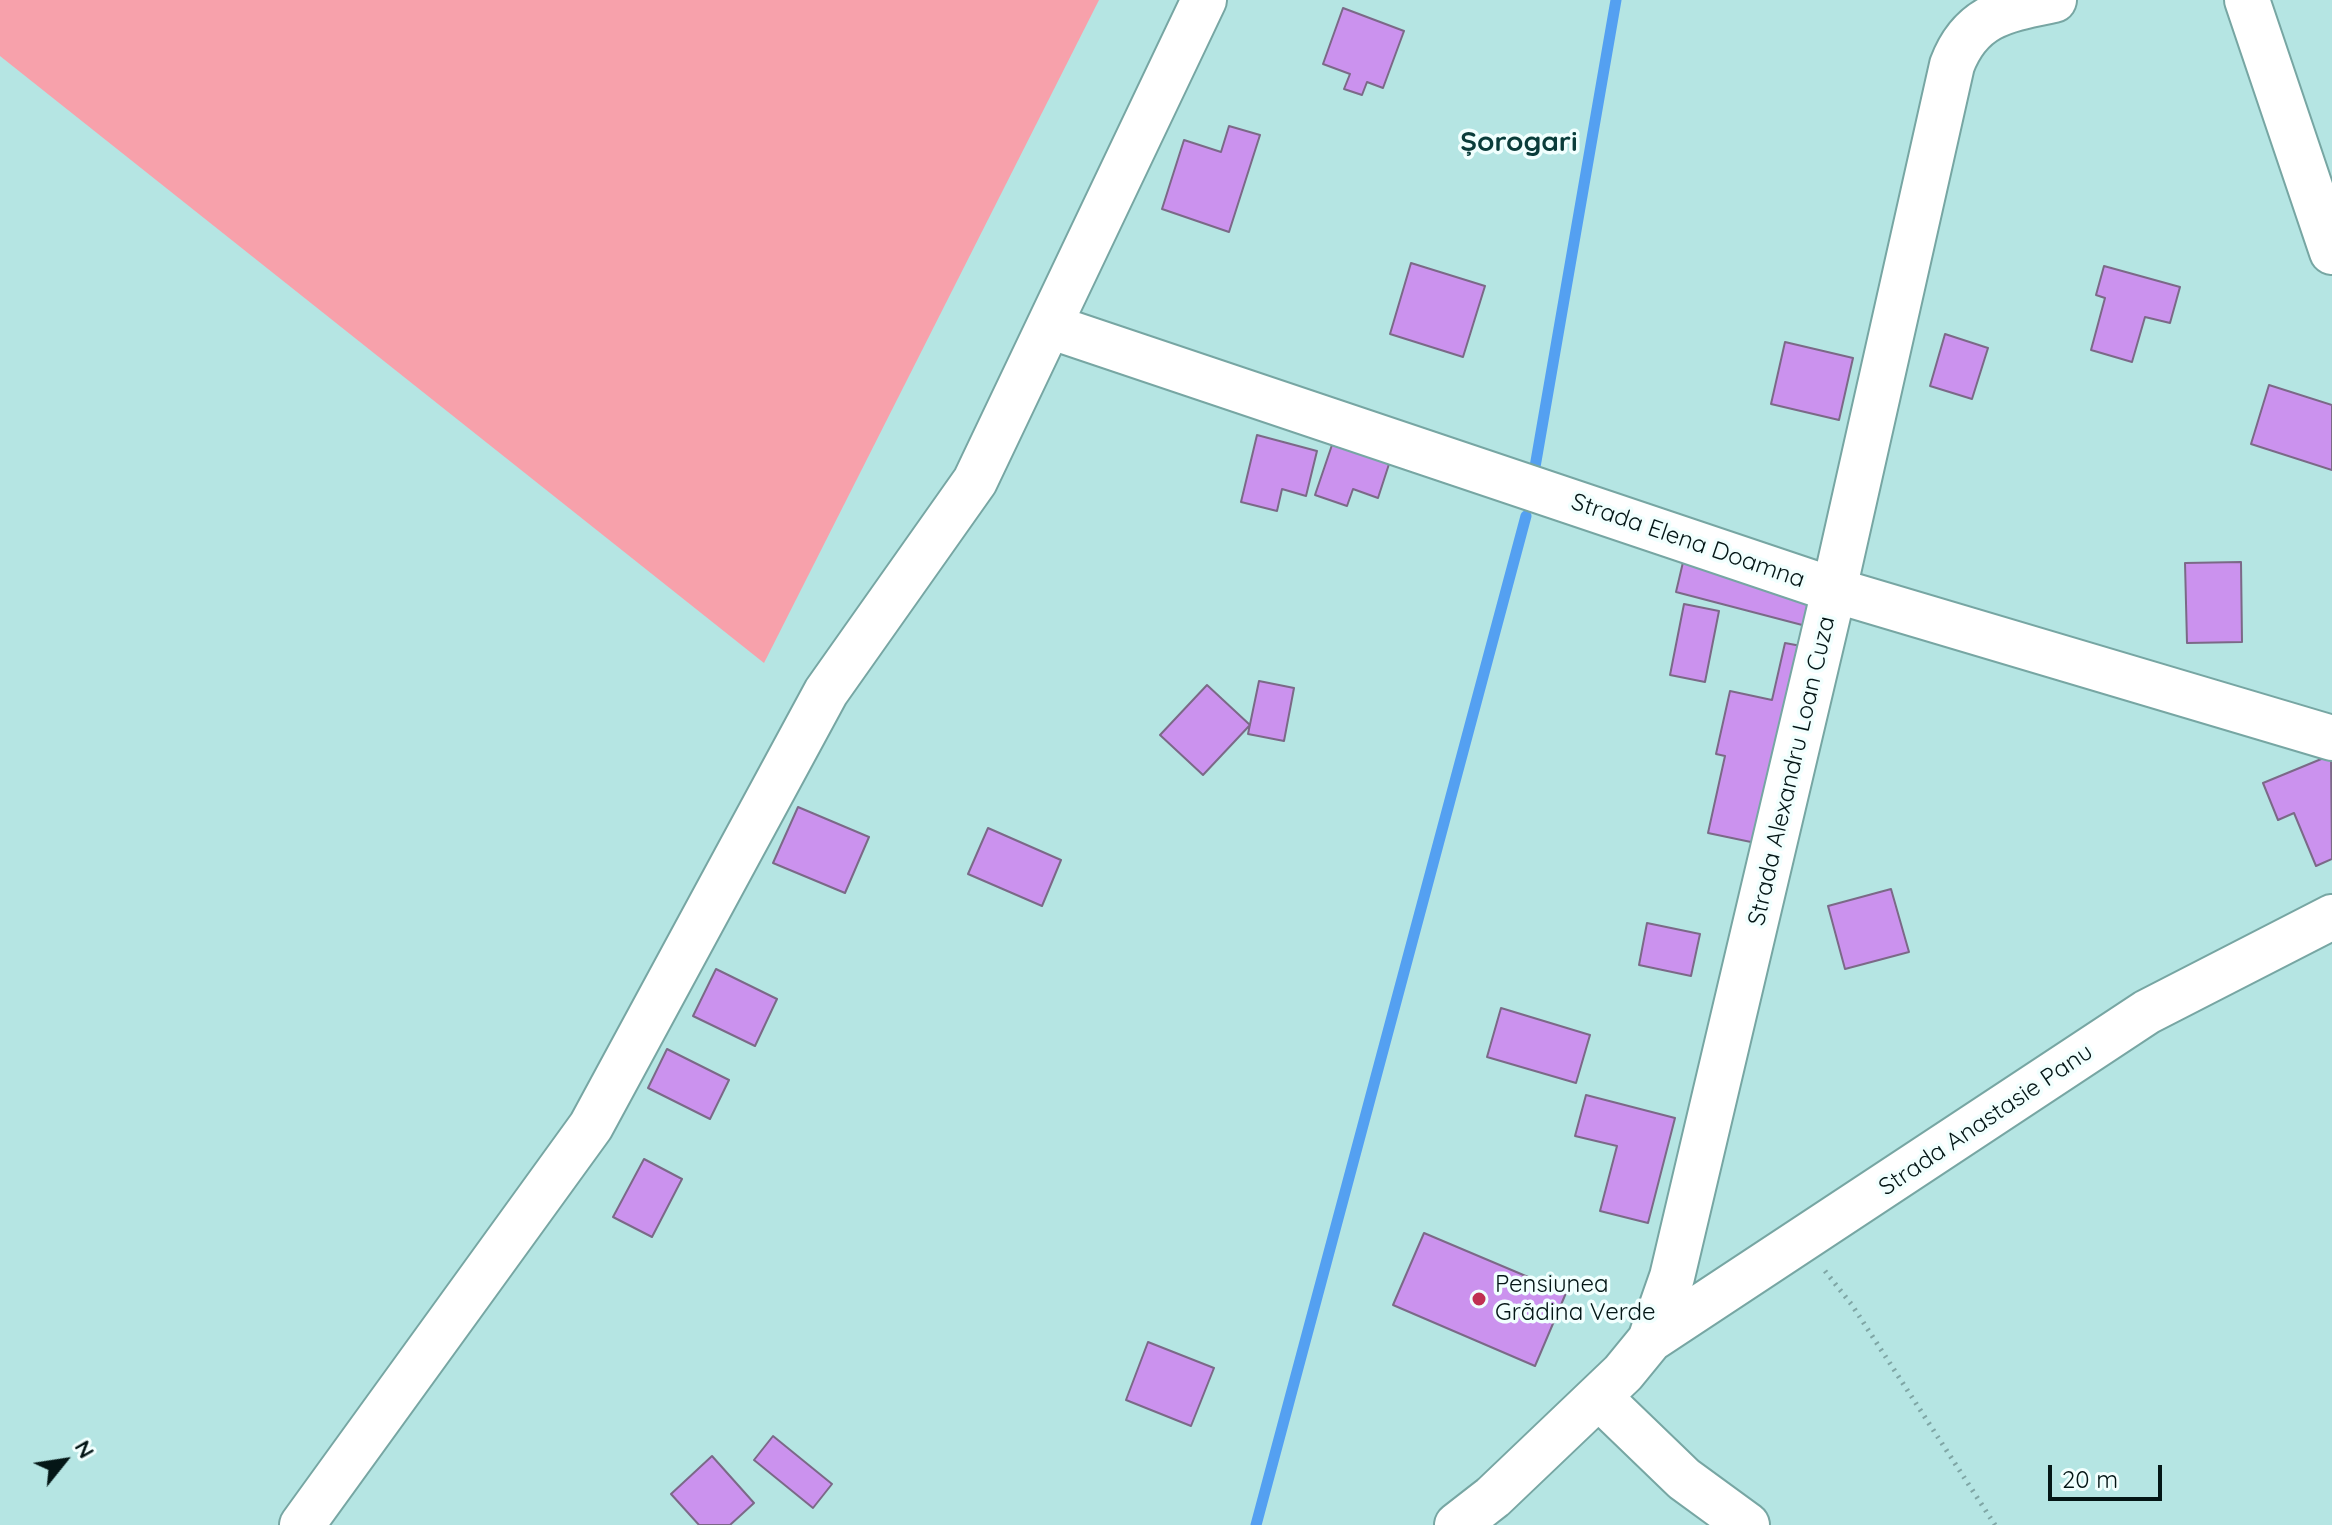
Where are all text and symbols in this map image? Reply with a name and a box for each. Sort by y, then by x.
district label: Șorogari [1460,126,1578,160]
street label: Strada Elena Doamna [1567,488,1809,594]
street label: Strada Alexandru Loan Cuza [1742,614,1842,928]
street label: Strada Anastasie Panu [1874,1038,2098,1202]
place label: Pensiunea Grădina Verde [1495,1271,1656,1327]
marker: Pensiunea Grădina Verde [1470,1290,1488,1308]
north arrow [24,1421,104,1501]
text: N [69,1435,101,1463]
scale bar [2052,1449,2166,1499]
text: 20 m [2062,1464,2118,1494]

